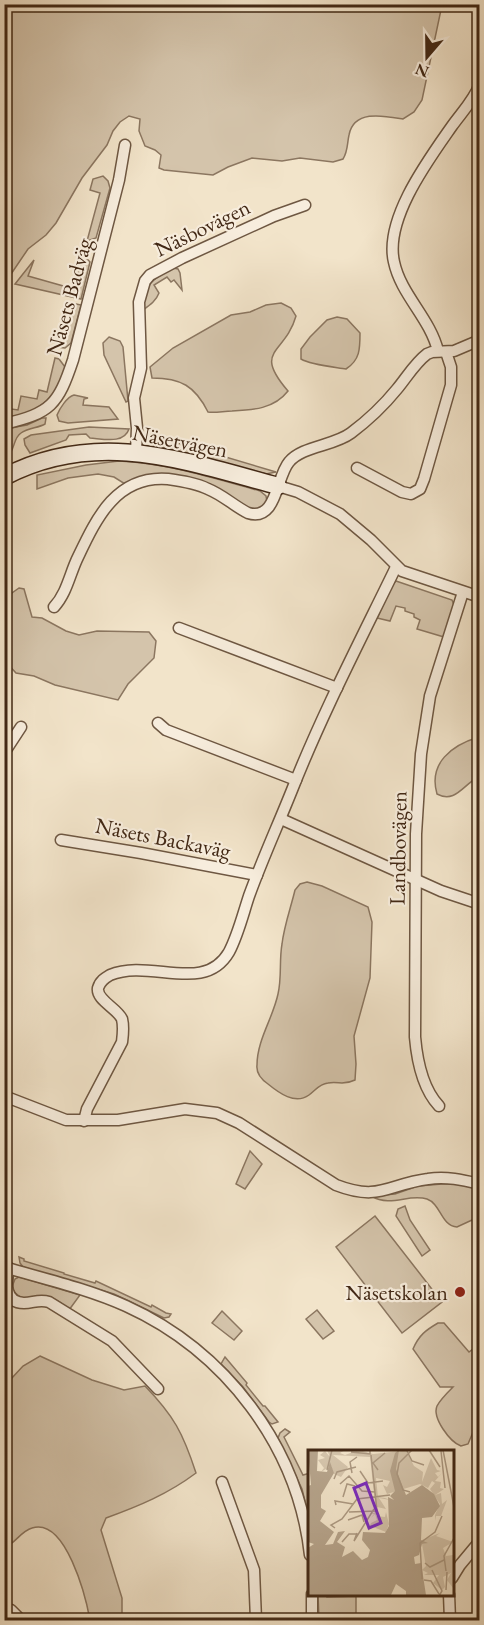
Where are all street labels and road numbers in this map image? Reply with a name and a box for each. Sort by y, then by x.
street label: Näsbovägen [149,192,255,264]
street label: Näsets Badväg [39,234,99,359]
street label: Näsetvägen [130,418,231,465]
street label: Landbovägen [383,790,414,905]
street label: Näsets Backaväg [93,811,234,865]

